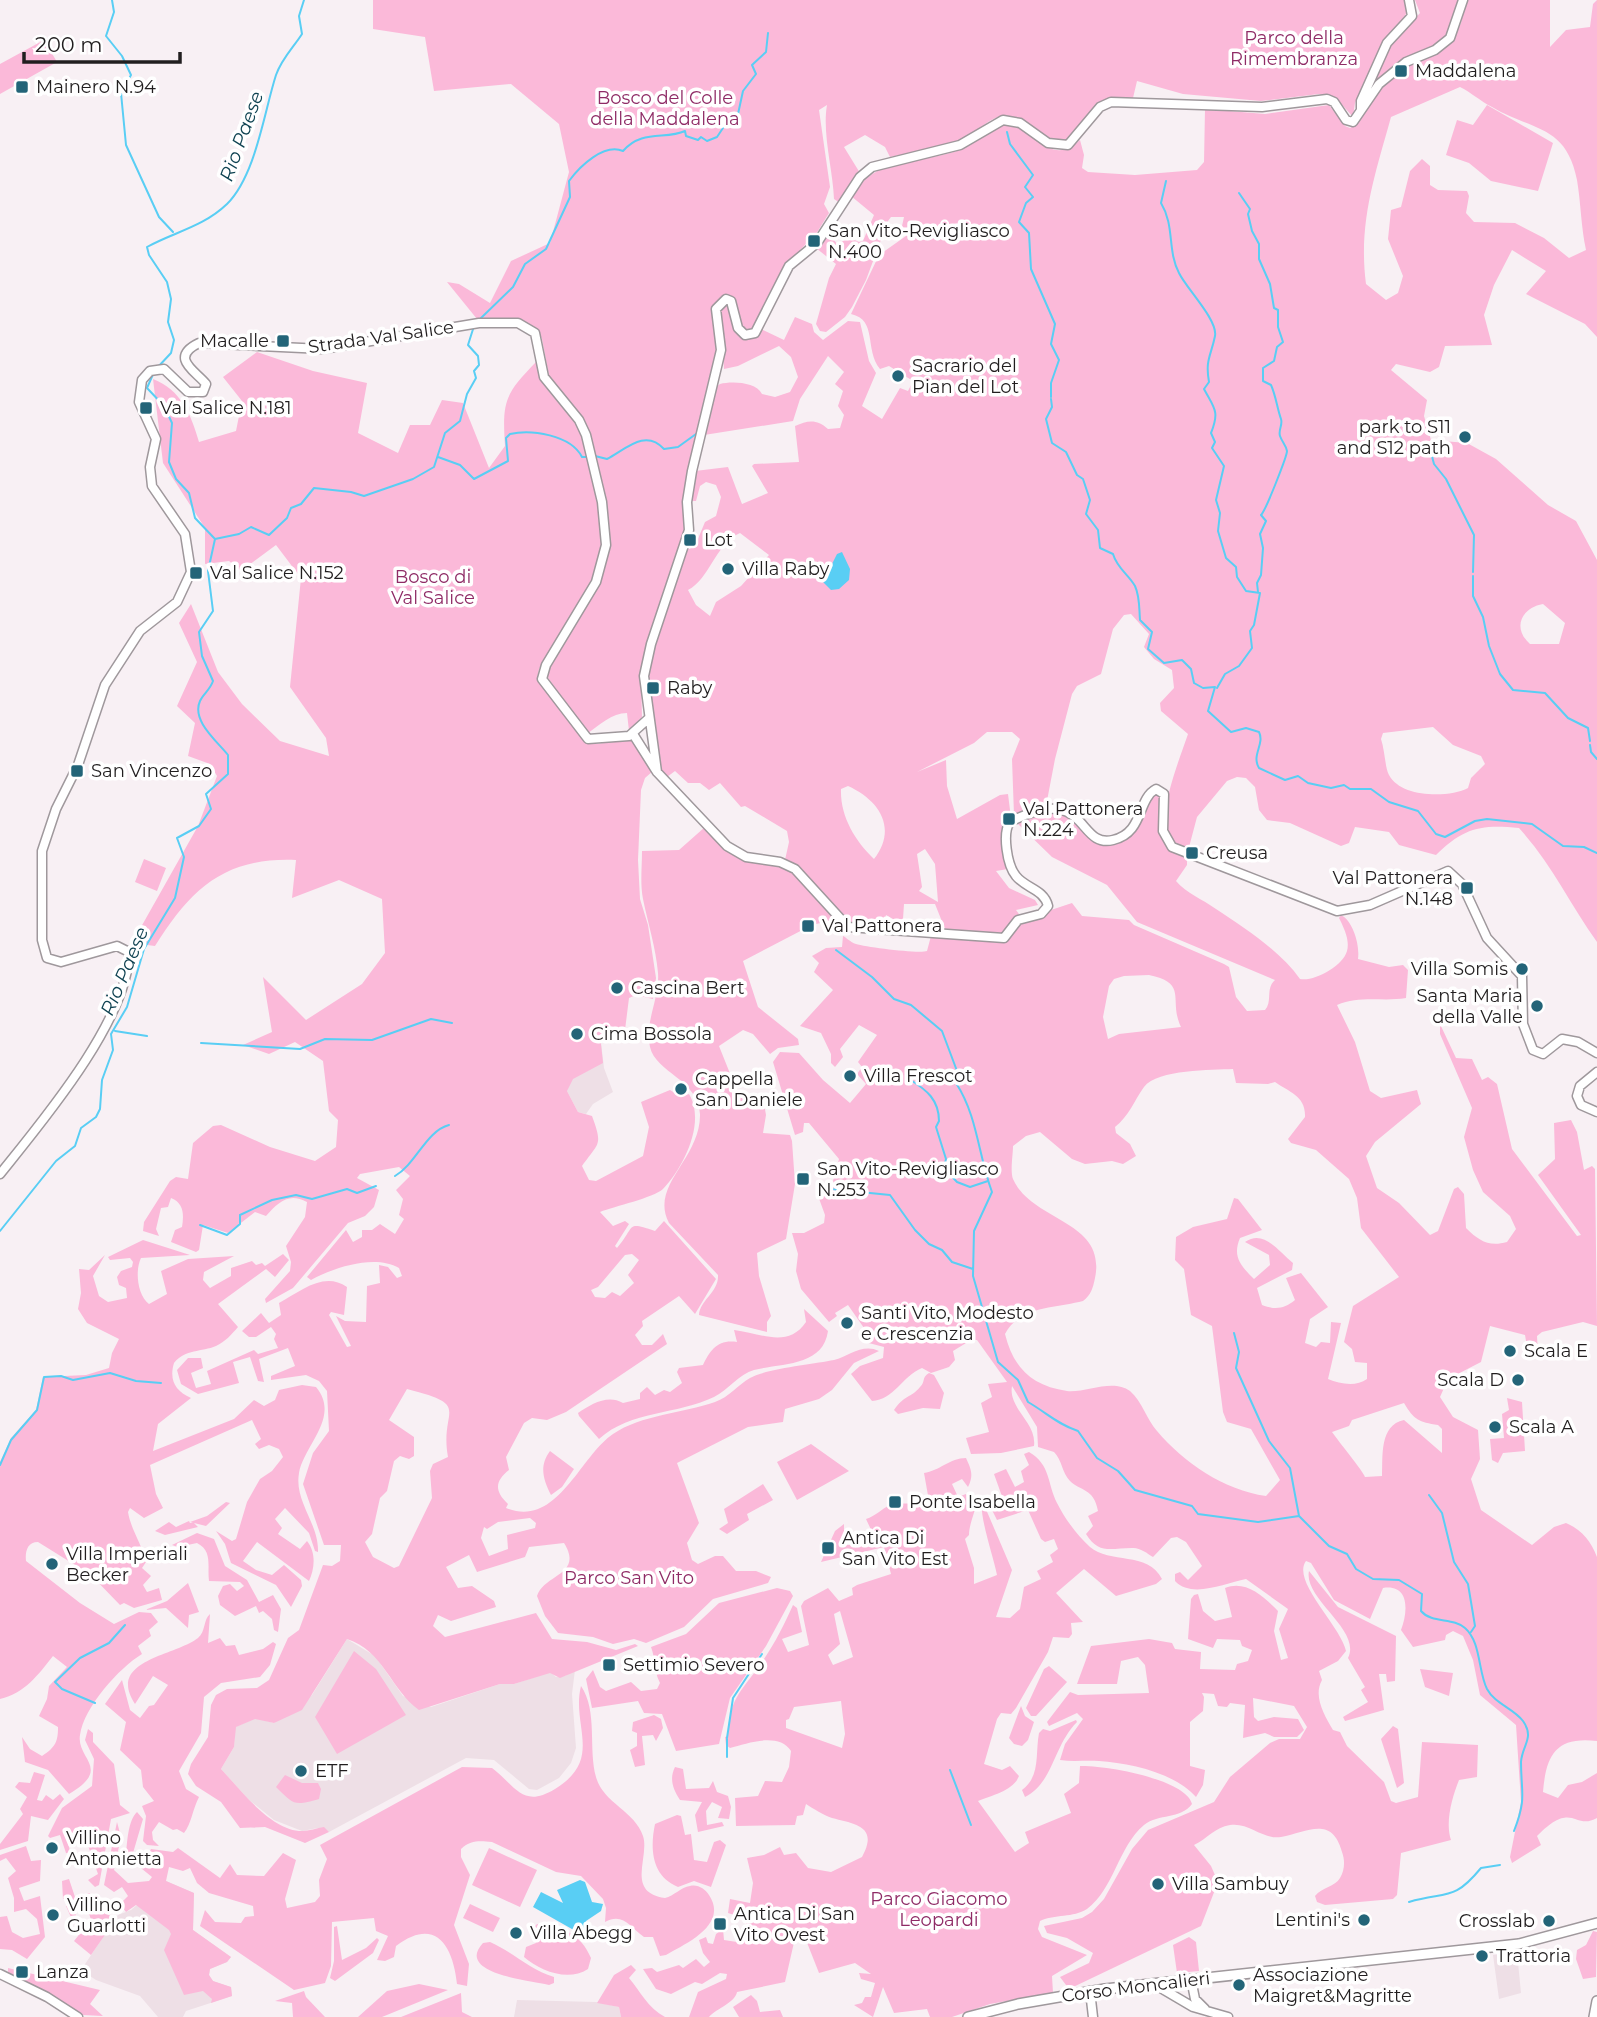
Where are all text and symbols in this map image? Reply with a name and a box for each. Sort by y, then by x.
scale bar [24,21,180,65]
park label: Parco della Rimembranza [1230,27,1358,70]
text: 200 m [35,32,102,57]
place label: Maddalena [1415,60,1516,82]
marker: Maddalena [1393,63,1409,79]
place label: Mainero N.94 [36,76,156,98]
marker: Mainero N.94 [14,79,30,95]
park label: Bosco del Colle della Maddalena [590,87,740,130]
water label: Rio Paese [215,88,268,184]
place label: San Vito-Revigliasco N.400 [828,220,1010,263]
marker: San Vito-Revigliasco N.400 [806,233,822,249]
street label: Strada Val Salice [307,316,455,358]
place label: Macalle [200,330,269,352]
marker: Macalle [275,333,291,349]
place label: Sacrario del Pian del Lot [912,355,1019,398]
marker: Sacrario del Pian del Lot [890,368,906,384]
place label: Val Salice N.181 [160,397,291,419]
marker: Val Salice N.181 [138,400,154,416]
place label: park to S11 and S12 path [1337,416,1451,459]
marker: park to S11 and S12 path [1457,429,1473,445]
place label: Lot [704,529,733,551]
marker: Lot [682,532,698,548]
place label: Villa Raby [742,558,830,580]
marker: Villa Raby [720,561,736,577]
place label: Val Salice N.152 [210,562,344,584]
marker: Val Salice N.152 [188,565,204,581]
park label: Bosco di Val Salice [391,566,475,609]
place label: Raby [667,677,712,699]
marker: Raby [645,680,661,696]
place label: San Vincenzo [91,760,212,782]
marker: San Vincenzo [69,763,85,779]
place label: Val Pattonera N.224 [1023,798,1143,841]
marker: Val Pattonera N.224 [1001,811,1017,827]
place label: Creusa [1206,842,1268,864]
marker: Creusa [1184,845,1200,861]
place label: Val Pattonera N.148 [1333,867,1453,910]
marker: Val Pattonera N.148 [1459,880,1475,896]
place label: Val Pattonera [822,915,942,937]
marker: Val Pattonera [800,918,816,934]
water label: Rio Paese [95,923,153,1019]
place label: Villa Somis [1411,958,1508,980]
marker: Villa Somis [1514,961,1530,977]
place label: Cascina Bert [631,977,745,999]
marker: Cascina Bert [609,980,625,996]
place label: Santa Maria della Valle [1417,985,1523,1028]
marker: Santa Maria della Valle [1529,998,1545,1014]
place label: Cima Bossola [591,1023,712,1045]
marker: Cima Bossola [569,1026,585,1042]
place label: Villa Frescot [864,1065,973,1087]
place label: Cappella San Daniele [695,1068,803,1111]
marker: Villa Frescot [842,1068,858,1084]
marker: Cappella San Daniele [673,1081,689,1097]
place label: San Vito-Revigliasco N.253 [817,1158,999,1201]
marker: San Vito-Revigliasco N.253 [795,1171,811,1187]
place label: Santi Vito, Modesto e Crescenzia [861,1302,1034,1345]
marker: Santi Vito, Modesto e Crescenzia [839,1315,855,1331]
place label: Scala E [1524,1340,1588,1362]
marker: Scala E [1502,1343,1518,1359]
place label: Scala D [1437,1369,1504,1391]
marker: Scala D [1510,1372,1526,1388]
place label: Scala A [1509,1416,1574,1438]
marker: Scala A [1487,1419,1503,1435]
place label: Ponte Isabella [909,1491,1036,1513]
marker: Ponte Isabella [887,1494,903,1510]
place label: Antica Di San Vito Est [842,1527,948,1570]
marker: Antica Di San Vito Est [820,1540,836,1556]
place label: Villa Imperiali Becker [66,1543,188,1586]
marker: Villa Imperiali Becker [44,1556,60,1572]
park label: Parco San Vito [564,1567,694,1589]
place label: Settimio Severo [623,1654,765,1676]
marker: Settimio Severo [601,1657,617,1673]
place label: ETF [315,1760,349,1782]
marker: ETF [293,1763,309,1779]
place label: Villino Antonietta [66,1827,162,1870]
marker: Villino Antonietta [44,1840,60,1856]
place label: Villa Sambuy [1172,1873,1289,1895]
marker: Villa Sambuy [1150,1876,1166,1892]
park label: Parco Giacomo Leopardi [870,1888,1008,1931]
place label: Villino Guarlotti [67,1894,146,1937]
place label: Antica Di San Vito Ovest [734,1903,855,1946]
marker: Villino Guarlotti [45,1907,61,1923]
place label: Lentini's [1275,1909,1350,1931]
place label: Crosslab [1459,1910,1535,1932]
marker: Lentini's [1356,1912,1372,1928]
marker: Crosslab [1541,1913,1557,1929]
marker: Antica Di San Vito Ovest [712,1916,728,1932]
place label: Villa Abegg [530,1922,633,1944]
marker: Villa Abegg [508,1925,524,1941]
place label: Trattoria [1496,1945,1571,1967]
marker: Trattoria [1474,1948,1490,1964]
place label: Lanza [36,1961,89,1983]
marker: Lanza [14,1964,30,1980]
place label: Associazione Maigret&Magritte [1253,1964,1412,2007]
street label: Corso Moncalieri [1060,1967,1212,2007]
marker: Associazione Maigret&Magritte [1231,1977,1247,1993]

